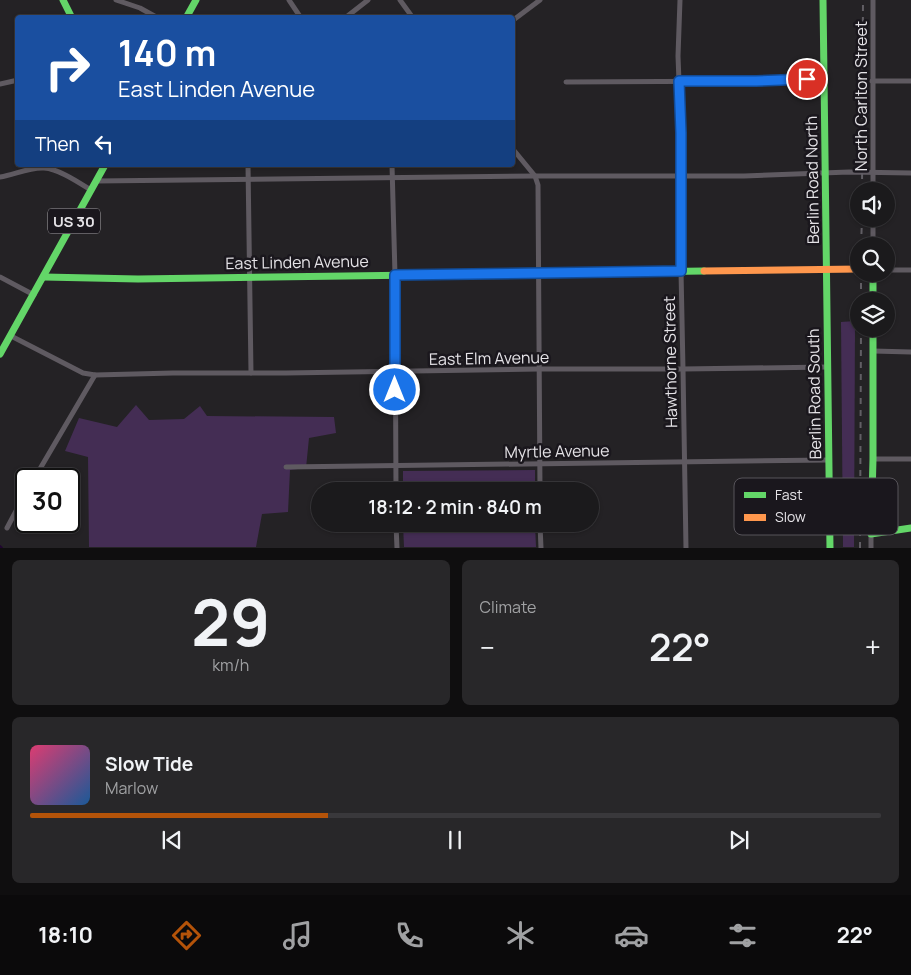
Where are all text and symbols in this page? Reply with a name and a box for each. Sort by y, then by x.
street label: North Carlton Street [850,21,872,171]
text: 140 m [118,29,216,77]
icon: right [35,35,100,100]
pin [786,58,828,100]
icon: arrive [793,65,821,93]
text: East Linden Avenue [118,74,315,104]
street label: Berlin Road North [800,116,824,244]
icon: left [90,130,118,158]
text: Then [35,131,80,157]
map controls [850,182,895,337]
button: sound [850,182,895,227]
road number: US 30 [48,208,100,234]
button: search [850,237,895,282]
street label: East Linden Avenue [225,250,369,274]
button: layers [850,292,895,337]
street label: Hawthorne Street [658,296,682,428]
street label: Berlin Road South [802,328,826,460]
street label: East Elm Avenue [429,346,549,370]
position arrow [368,363,420,415]
street label: Myrtle Avenue [504,439,610,463]
speed limit sign: 30 [15,468,80,533]
legend [734,478,898,535]
text: Fast [775,485,803,504]
text: 18:12 · 2 min · 840 m [368,494,542,520]
text: Slow [775,507,806,526]
text: 29 [191,577,270,666]
text: Climate [480,596,536,618]
text: 22° [649,620,711,672]
text: − [480,628,495,666]
text: + [865,628,881,666]
text: km/h [212,654,249,676]
text: Slow Tide [105,751,193,777]
text: Marlow [105,777,158,799]
icon: previous [158,826,186,854]
icon: pause [441,826,469,854]
icon: next [725,826,753,854]
icon: directions [169,918,204,953]
icon: music [280,918,315,953]
icon: phone [392,918,427,953]
icon: climate [503,918,538,953]
icon: car [614,918,649,953]
icon: filters [725,918,760,953]
text: 18:10 [38,920,93,950]
text: 22° [837,920,873,950]

